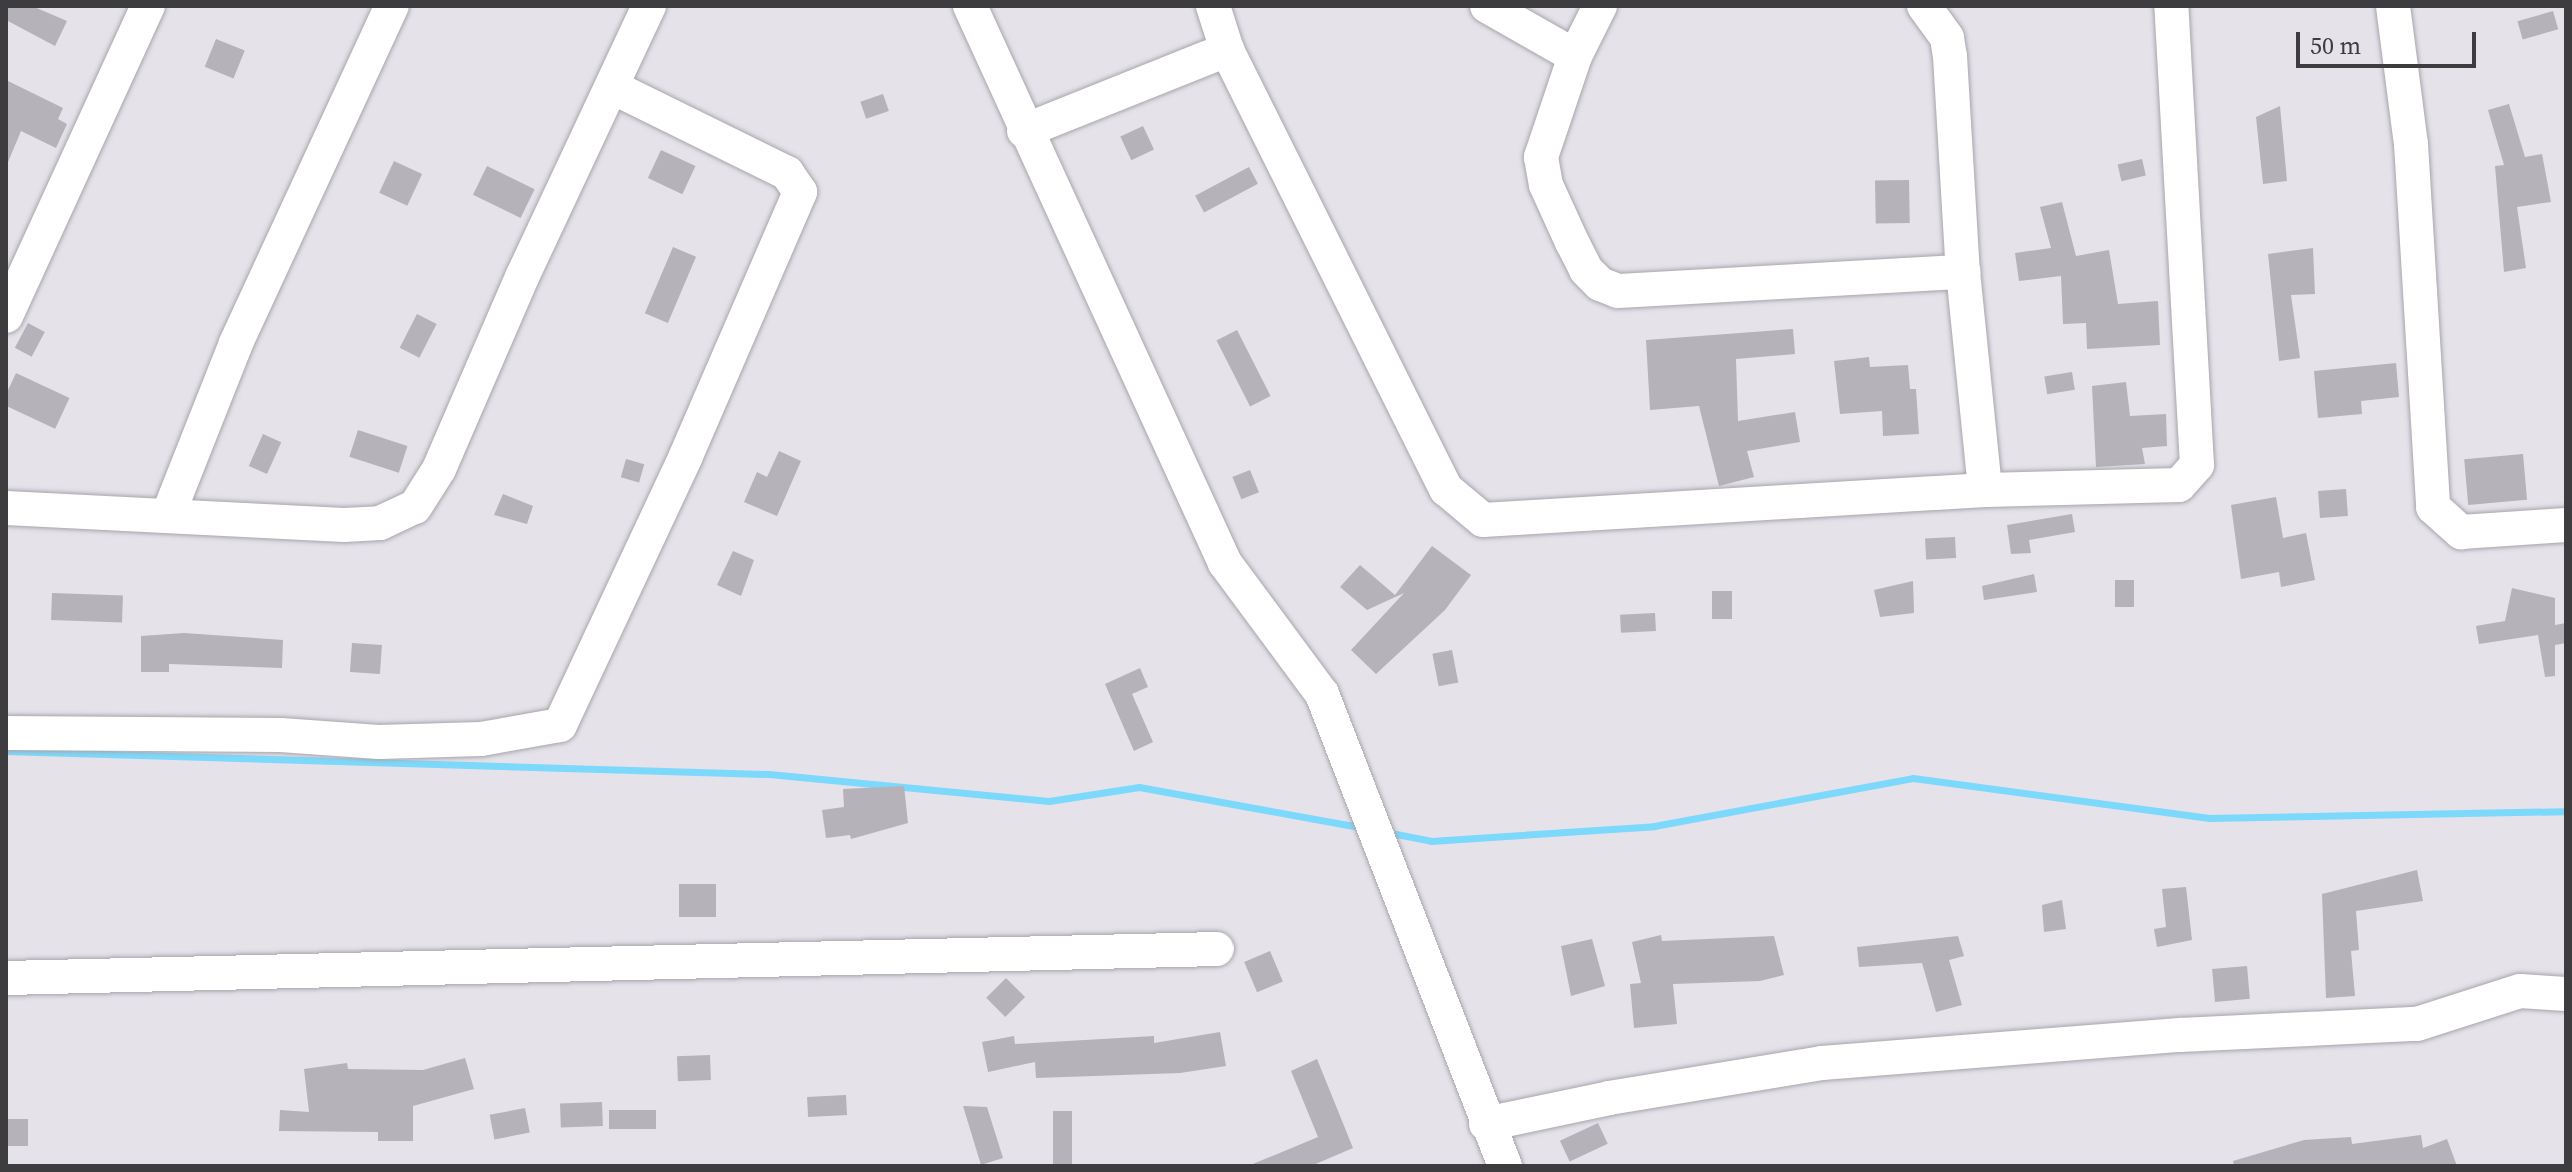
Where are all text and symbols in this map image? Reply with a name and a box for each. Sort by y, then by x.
scale bar [2300,16,2480,66]
text: 50 m [2310,29,2361,62]

